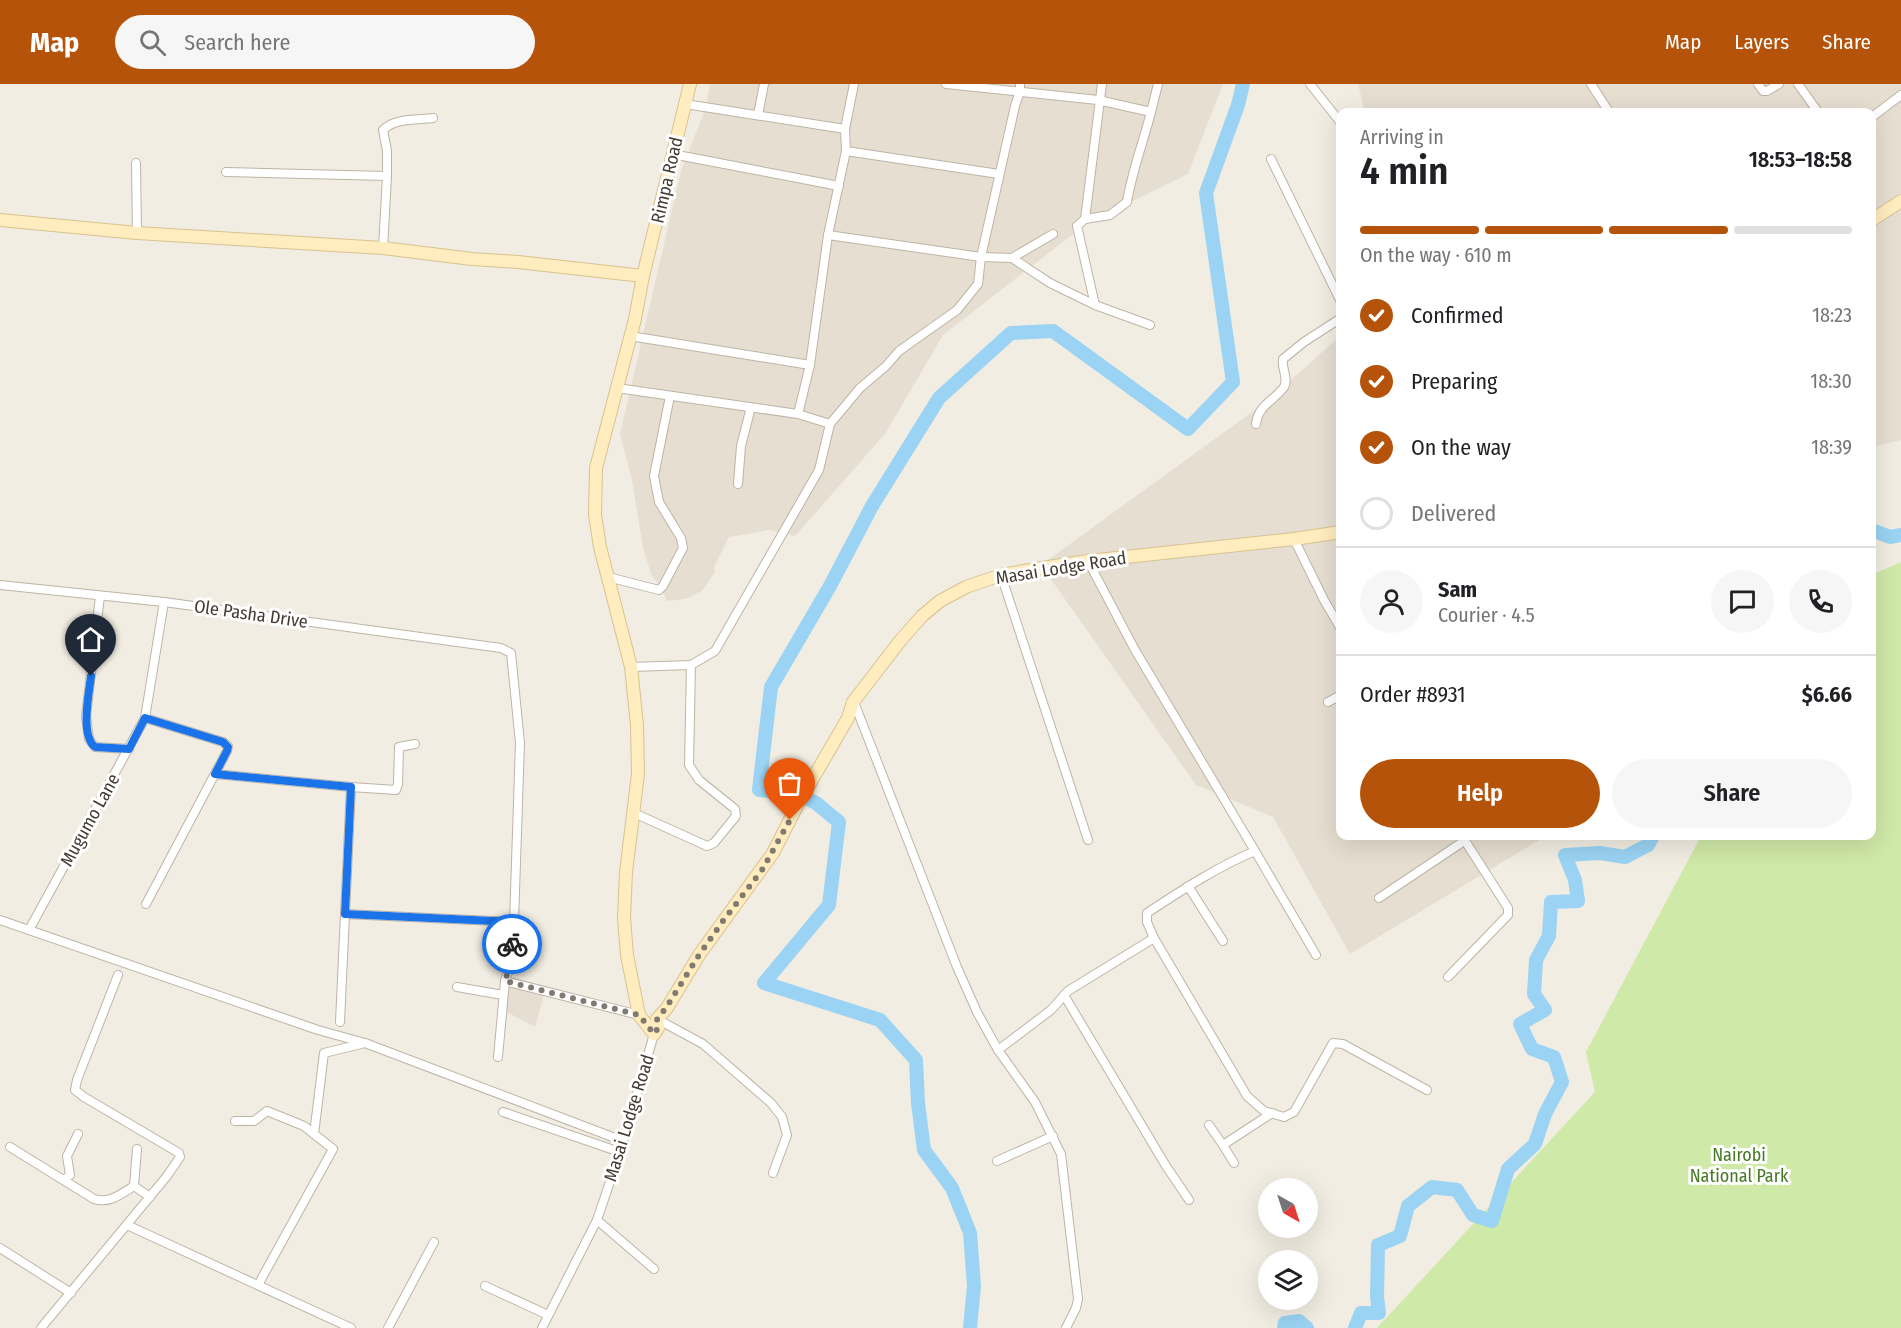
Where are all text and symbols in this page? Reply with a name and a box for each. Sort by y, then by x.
search box [115,15,535,69]
text: Map [30,26,79,59]
icon: search [136,26,169,59]
text: Search here [184,29,290,56]
text: Map [1665,29,1701,55]
text: Layers [1734,29,1789,55]
text: Share [1822,29,1871,55]
text: Arriving in [1360,125,1444,149]
street label: Rimpa Road [646,135,688,225]
text: 18:53–18:58 [1749,146,1852,173]
text: 4 min [1360,148,1449,194]
text: On the way · 610 m [1360,243,1512,267]
icon: check [1360,299,1393,332]
text: Confirmed [1411,302,1504,329]
text: 18:23 [1812,303,1852,327]
icon: check [1360,365,1393,398]
text: Preparing [1411,368,1497,395]
text: 18:30 [1810,369,1852,393]
icon: check [1360,431,1393,464]
text: On the way [1411,434,1511,461]
text: 18:39 [1811,435,1852,459]
text: Delivered [1411,500,1496,527]
street label: Masai Lodge Road [994,547,1128,589]
button: person [1360,570,1423,633]
button: chat [1711,570,1774,633]
button: phone [1789,570,1852,633]
text: Sam [1438,576,1477,603]
street label: Ole Pasha Drive [193,595,309,633]
text: Courier · 4.5 [1438,603,1535,627]
pin [65,614,116,676]
icon: home [74,623,107,656]
text: Order #8931 [1360,681,1466,708]
text: $6.66 [1802,681,1852,708]
pin [764,758,815,820]
button: Help [1360,759,1600,828]
button: Share [1612,759,1852,828]
icon: bag [773,767,806,800]
street label: Mugumo Lane [56,770,125,870]
courier [482,914,542,974]
icon: bike [496,928,529,961]
street label: Masai Lodge Road [599,1052,659,1184]
park label: Nairobi National Park [1690,1144,1789,1187]
north arrow [1258,1178,1318,1238]
map controls [1258,1178,1318,1310]
button: layers [1258,1250,1318,1310]

